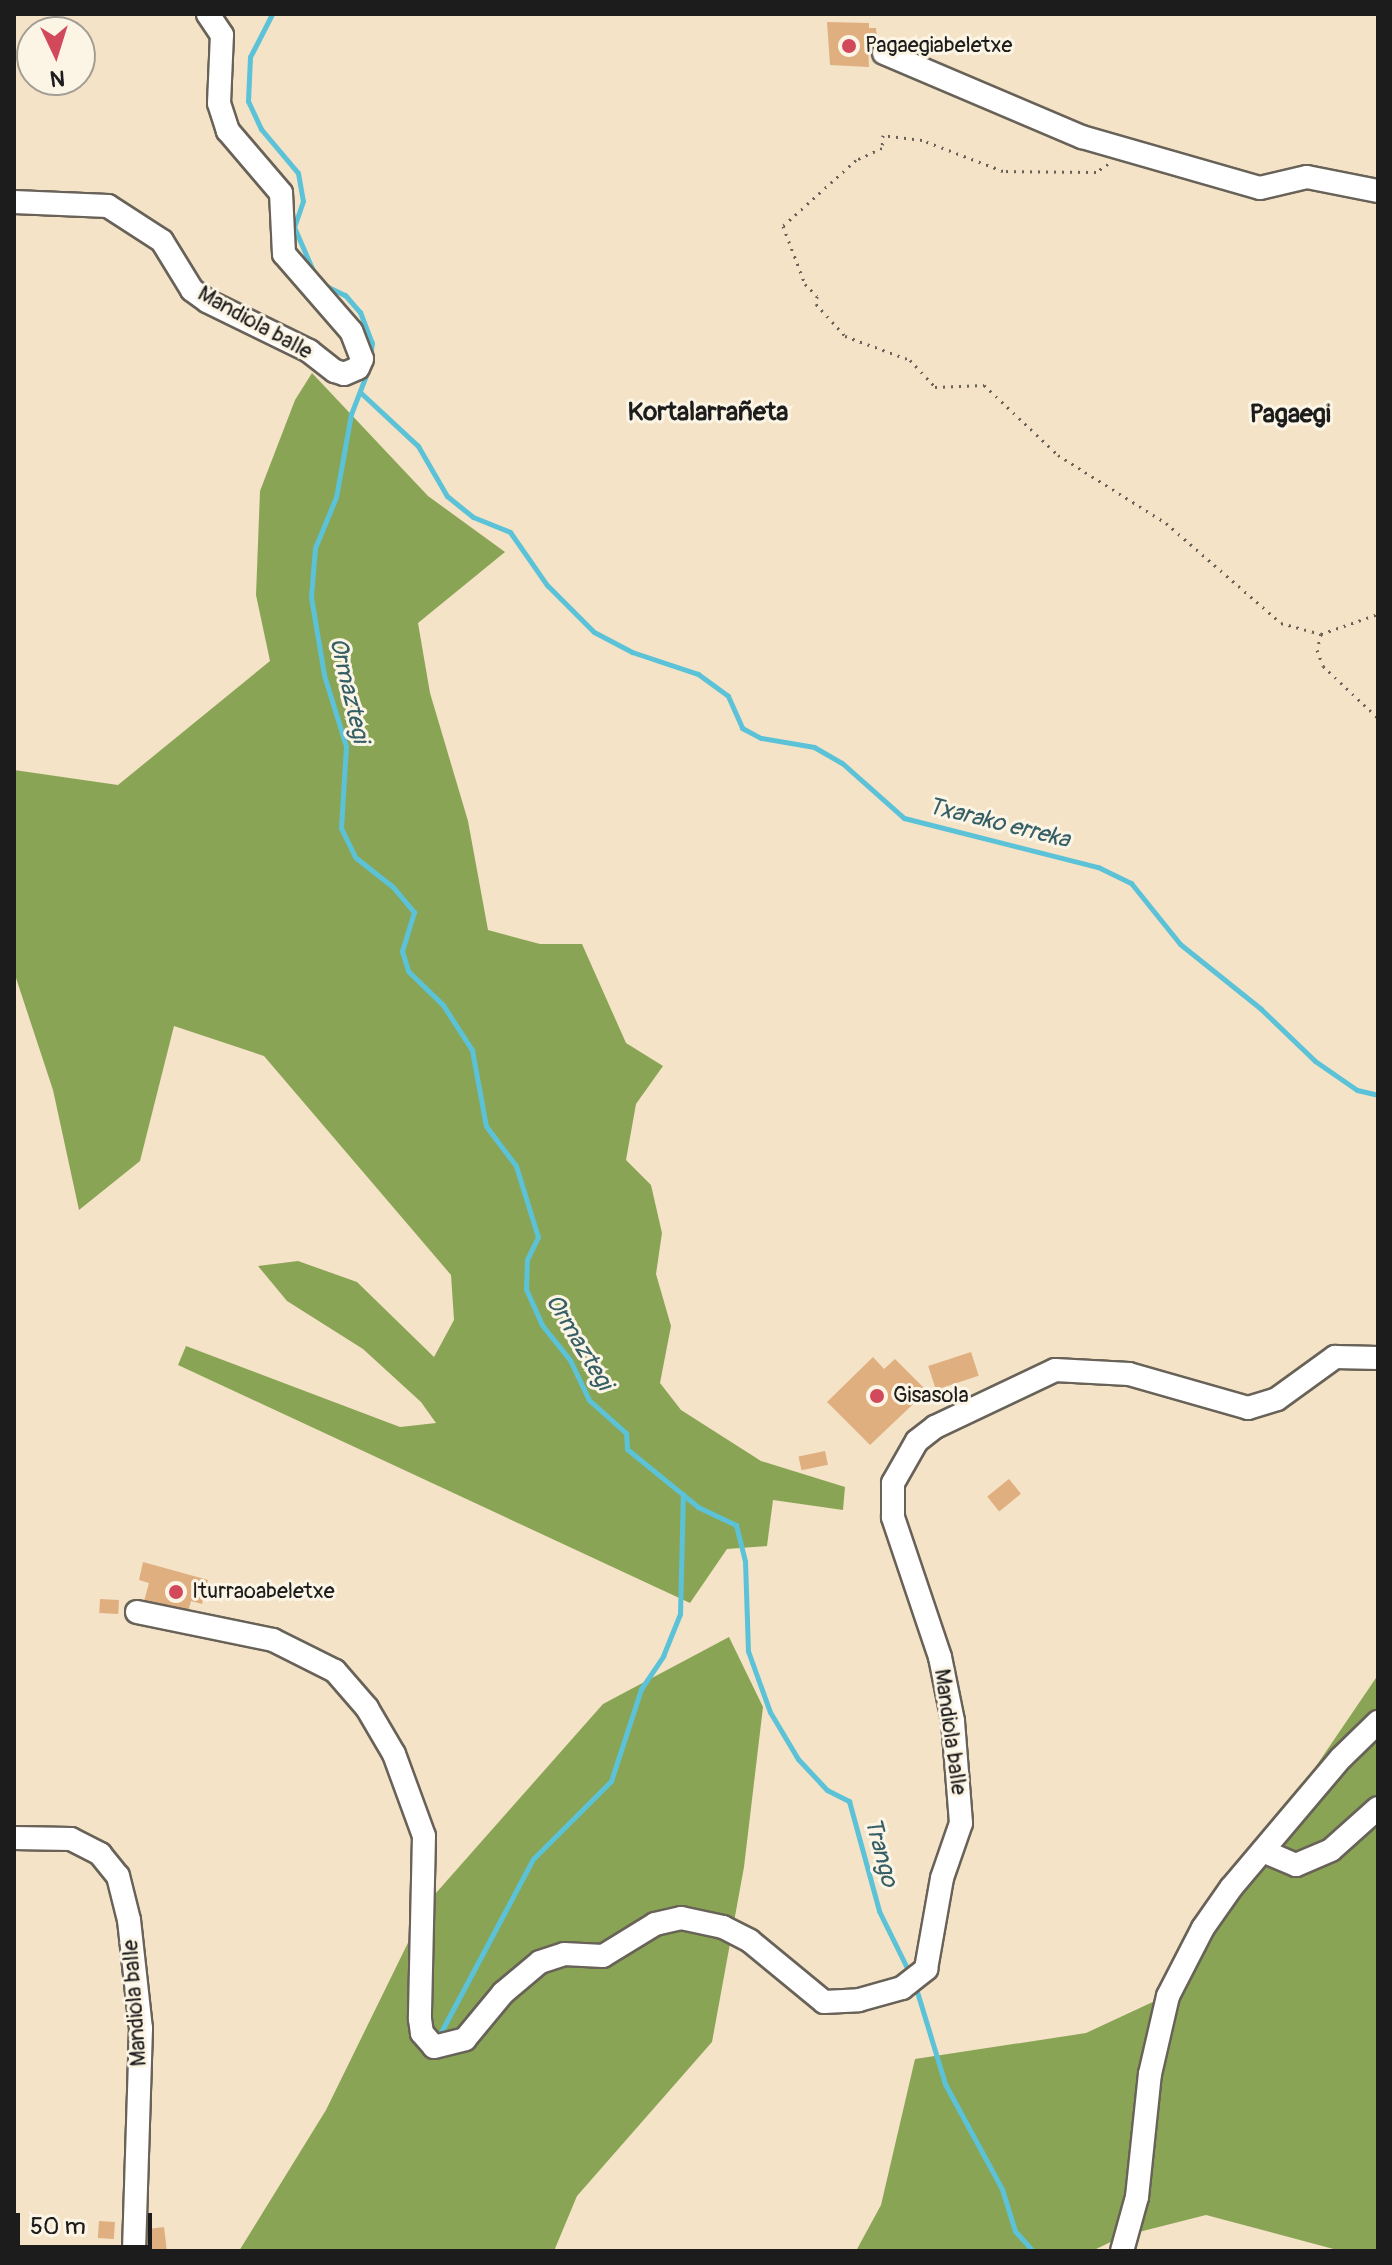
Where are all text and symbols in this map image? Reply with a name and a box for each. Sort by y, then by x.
north arrow [16,16,96,96]
place label: Pagaegiabeletxe [865,33,1012,59]
marker: Pagaegiabeletxe [840,37,858,55]
text: N [49,63,66,92]
street label: Mandiola balle [193,281,317,365]
district label: Kortalarrañeta [628,397,788,429]
district label: Pagaegi [1249,399,1331,431]
water label: Ormaztegi [323,635,375,745]
water label: Txarako erreka [925,791,1073,855]
water label: Ormaztegi [539,1289,619,1395]
place label: Gisasola [893,1383,969,1409]
marker: Gisasola [868,1387,886,1405]
place label: Iturraoabeletxe [192,1579,335,1605]
marker: Iturraoabeletxe [167,1583,185,1601]
street label: Mandiola balle [928,1667,972,1797]
water label: Trango [858,1814,904,1890]
street label: Mandiola balle [117,1939,153,2067]
scale bar [20,2197,156,2247]
text: 50 m [30,2212,86,2241]

